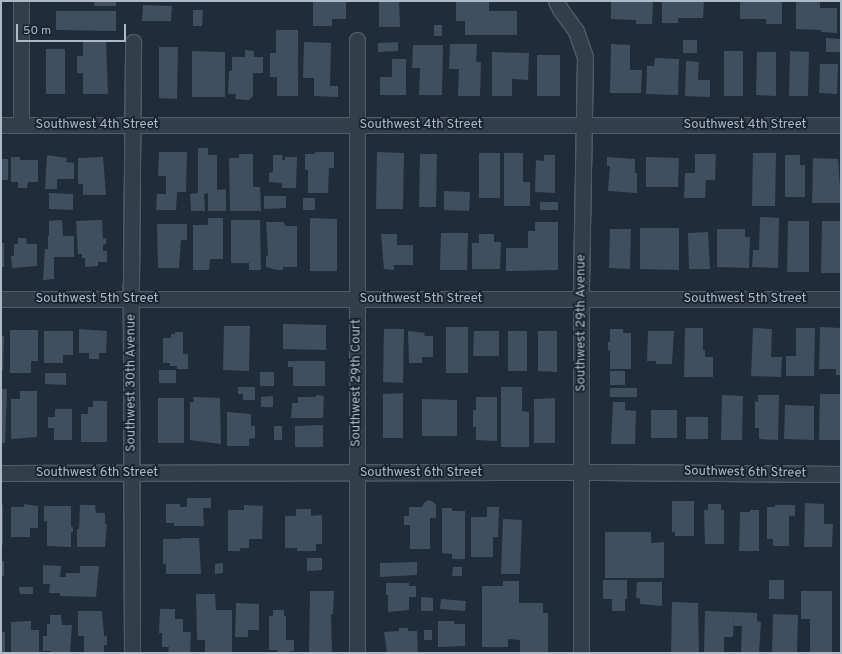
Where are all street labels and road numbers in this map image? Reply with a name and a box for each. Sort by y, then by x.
street label: Southwest 4th Street [36,117,158,133]
street label: Southwest 4th Street [360,117,482,133]
street label: Southwest 4th Street [684,117,806,133]
street label: Southwest 29th Avenue [574,254,590,392]
street label: Southwest 5th Street [36,291,158,307]
street label: Southwest 5th Street [360,291,482,307]
street label: Southwest 5th Street [684,291,806,307]
street label: Southwest 30th Avenue [124,314,140,452]
street label: Southwest 29th Court [349,319,365,447]
street label: Southwest 6th Street [684,464,806,482]
street label: Southwest 6th Street [36,465,158,481]
street label: Southwest 6th Street [360,465,482,481]

